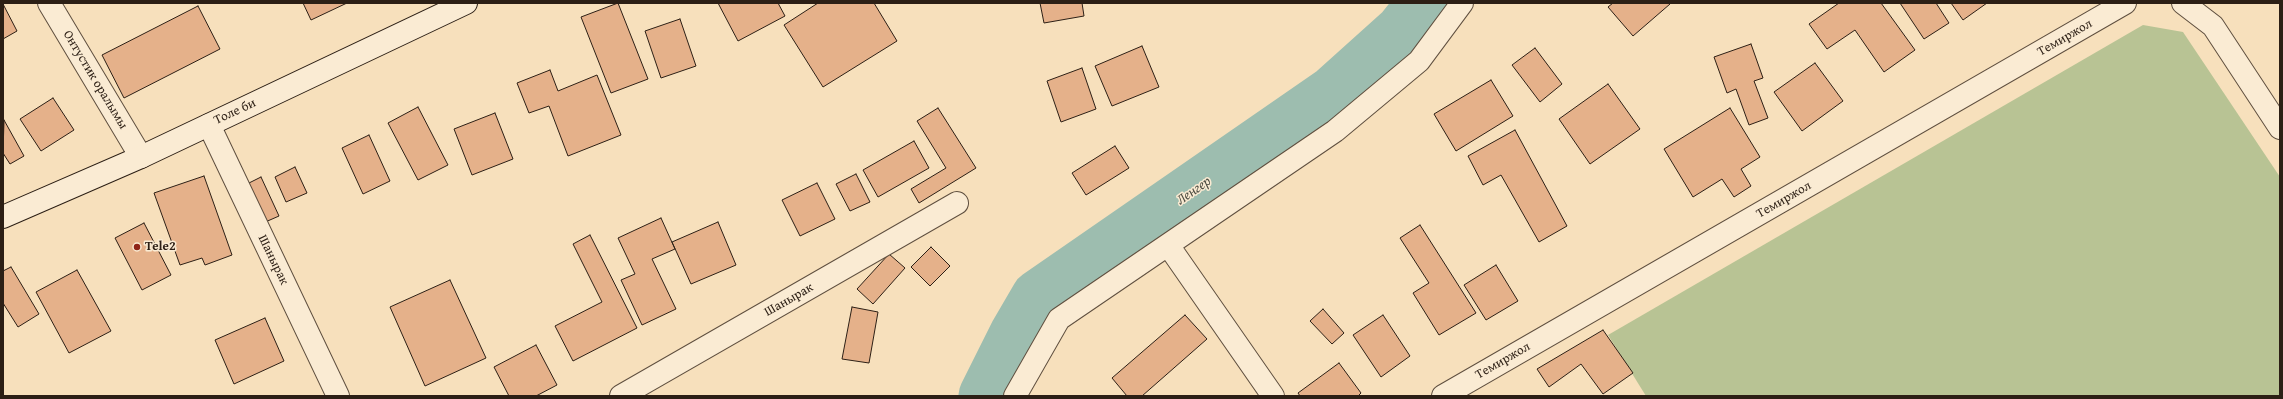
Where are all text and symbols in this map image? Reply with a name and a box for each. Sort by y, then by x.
street label: Темиржол [2035,16,2095,60]
street label: Онтустик оралымы [59,28,131,132]
street label: Толе би [212,96,258,128]
water label: Ленгер [1173,173,1215,209]
street label: Темиржол [1754,178,1814,222]
street label: Шанырак [254,232,292,288]
place label: Tele2 [145,239,176,255]
marker: Tele2 [132,242,142,252]
street label: Шанырак [762,280,816,320]
street label: Темиржол [1473,339,1533,383]

